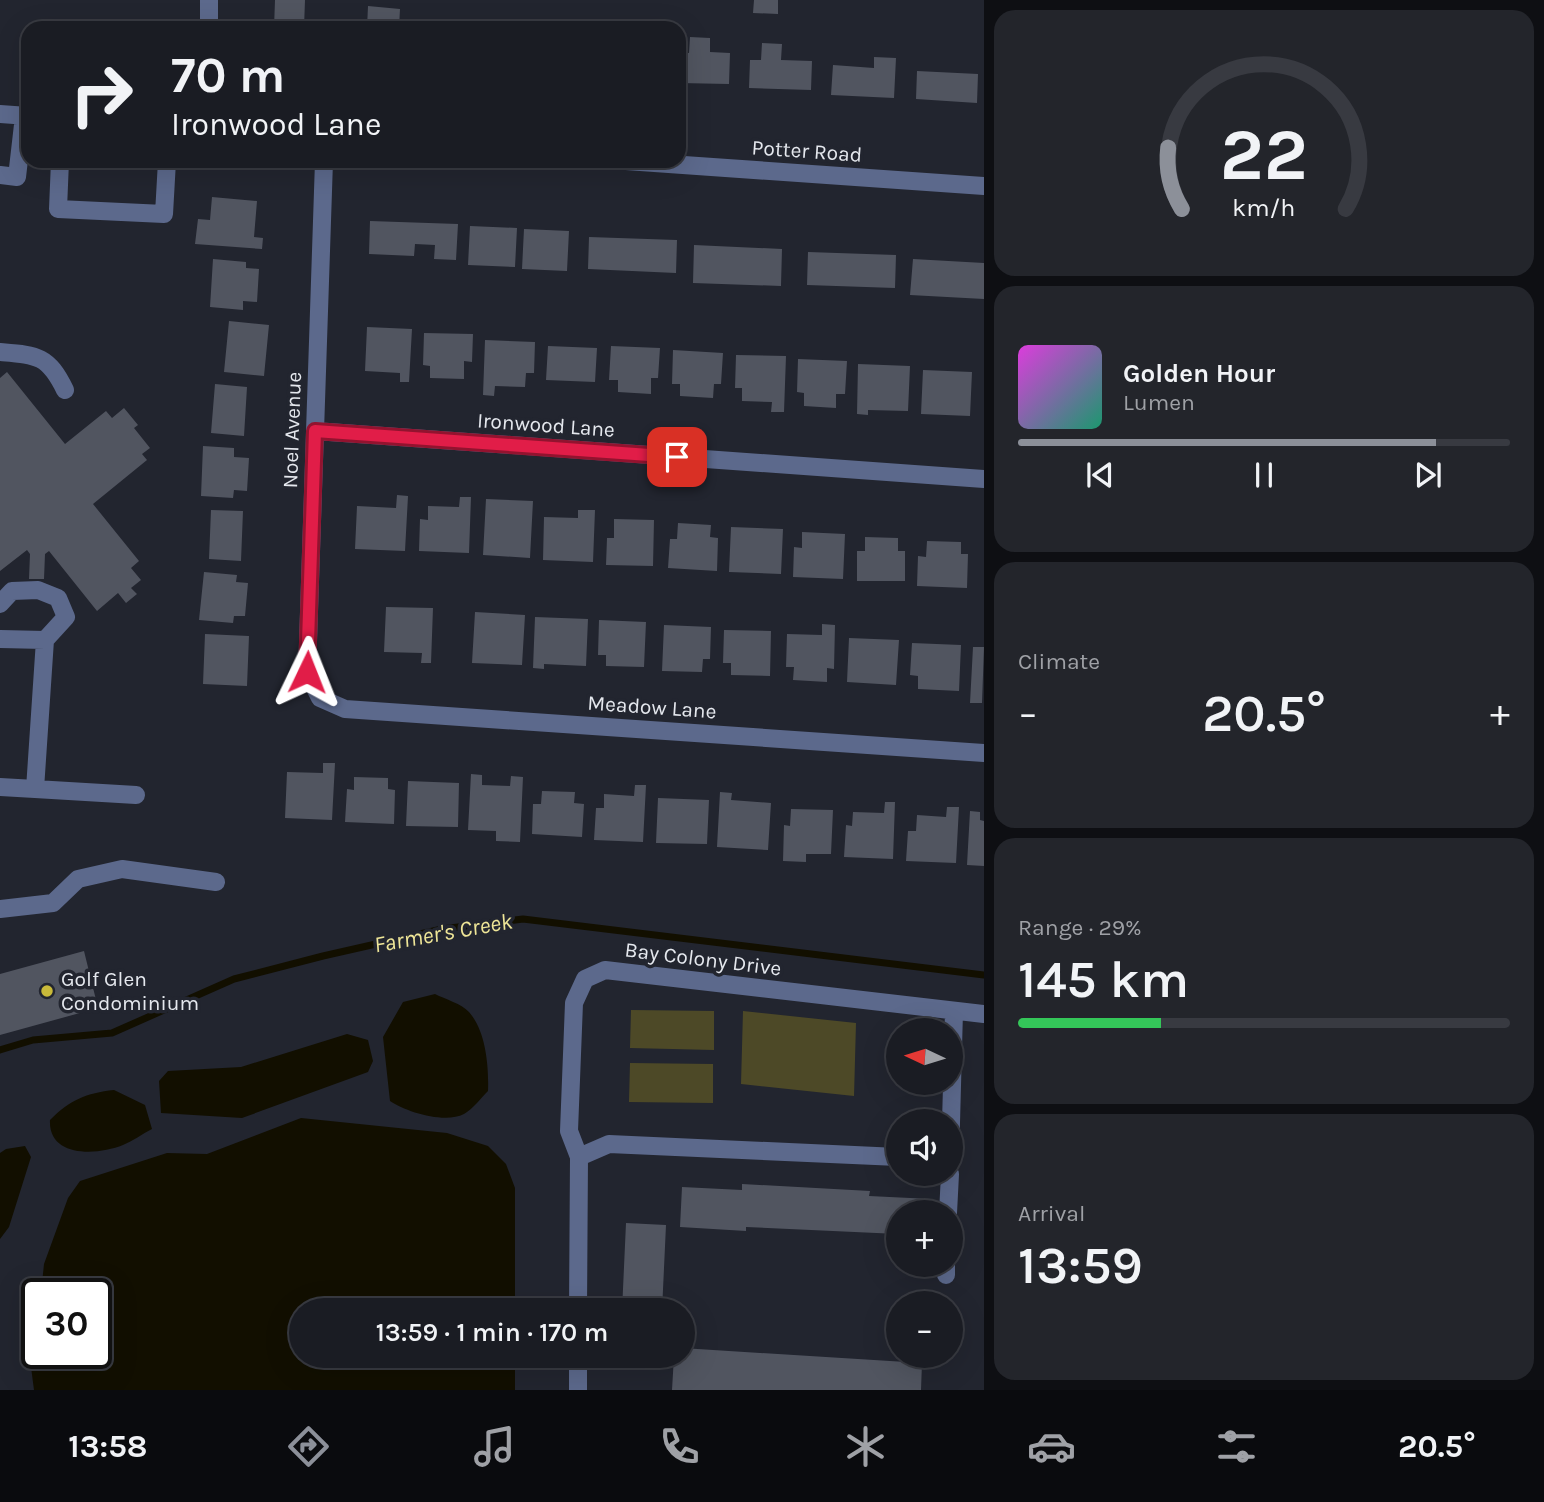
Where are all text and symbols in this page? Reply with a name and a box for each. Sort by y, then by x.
text: 70 m [171,47,285,104]
icon: right [56,49,147,140]
text: Ironwood Lane [171,106,381,143]
text: 22 [1220,112,1308,197]
street label: Potter Road [751,135,863,167]
text: km/h [1232,193,1296,222]
text: Golden Hour [1123,358,1275,389]
street label: Noel Avenue [278,371,306,489]
text: Lumen [1123,389,1195,416]
street label: Ironwood Lane [476,408,616,442]
pin [647,427,707,487]
icon: arrive [658,438,696,476]
icon: previous [1081,456,1119,494]
icon: pause [1245,456,1283,494]
icon: next [1409,456,1447,494]
position arrow [270,635,344,709]
text: Climate [1018,648,1100,675]
text: 20.5° [1202,683,1326,744]
street label: Meadow Lane [587,691,717,723]
text: − [1018,691,1038,736]
text: + [1490,691,1510,736]
water label: Farmer's Creek [372,908,515,958]
text: Range · 29% [1018,914,1142,941]
street label: Bay Colony Drive [623,937,783,981]
text: 145 km [1018,949,1189,1010]
place label: Golf Glen Condominium [61,967,199,1015]
marker: Golf Glen Condominium [39,983,55,999]
north arrow [886,1018,962,1096]
map controls [886,1018,963,1368]
button: sound [886,1109,963,1186]
button: + [886,1200,963,1277]
text: Arrival [1018,1200,1085,1227]
text: 13:59 [1018,1235,1143,1296]
speed limit sign: 30 [21,1278,112,1369]
button: − [886,1291,963,1368]
text: 13:59 · 1 min · 170 m [376,1317,608,1348]
icon: directions [284,1422,333,1471]
icon: music [470,1422,519,1471]
icon: phone [655,1422,704,1471]
icon: climate [841,1422,890,1471]
icon: car [1027,1422,1076,1471]
icon: filters [1212,1422,1261,1471]
text: 13:58 [68,1428,148,1465]
text: 20.5° [1398,1428,1476,1465]

